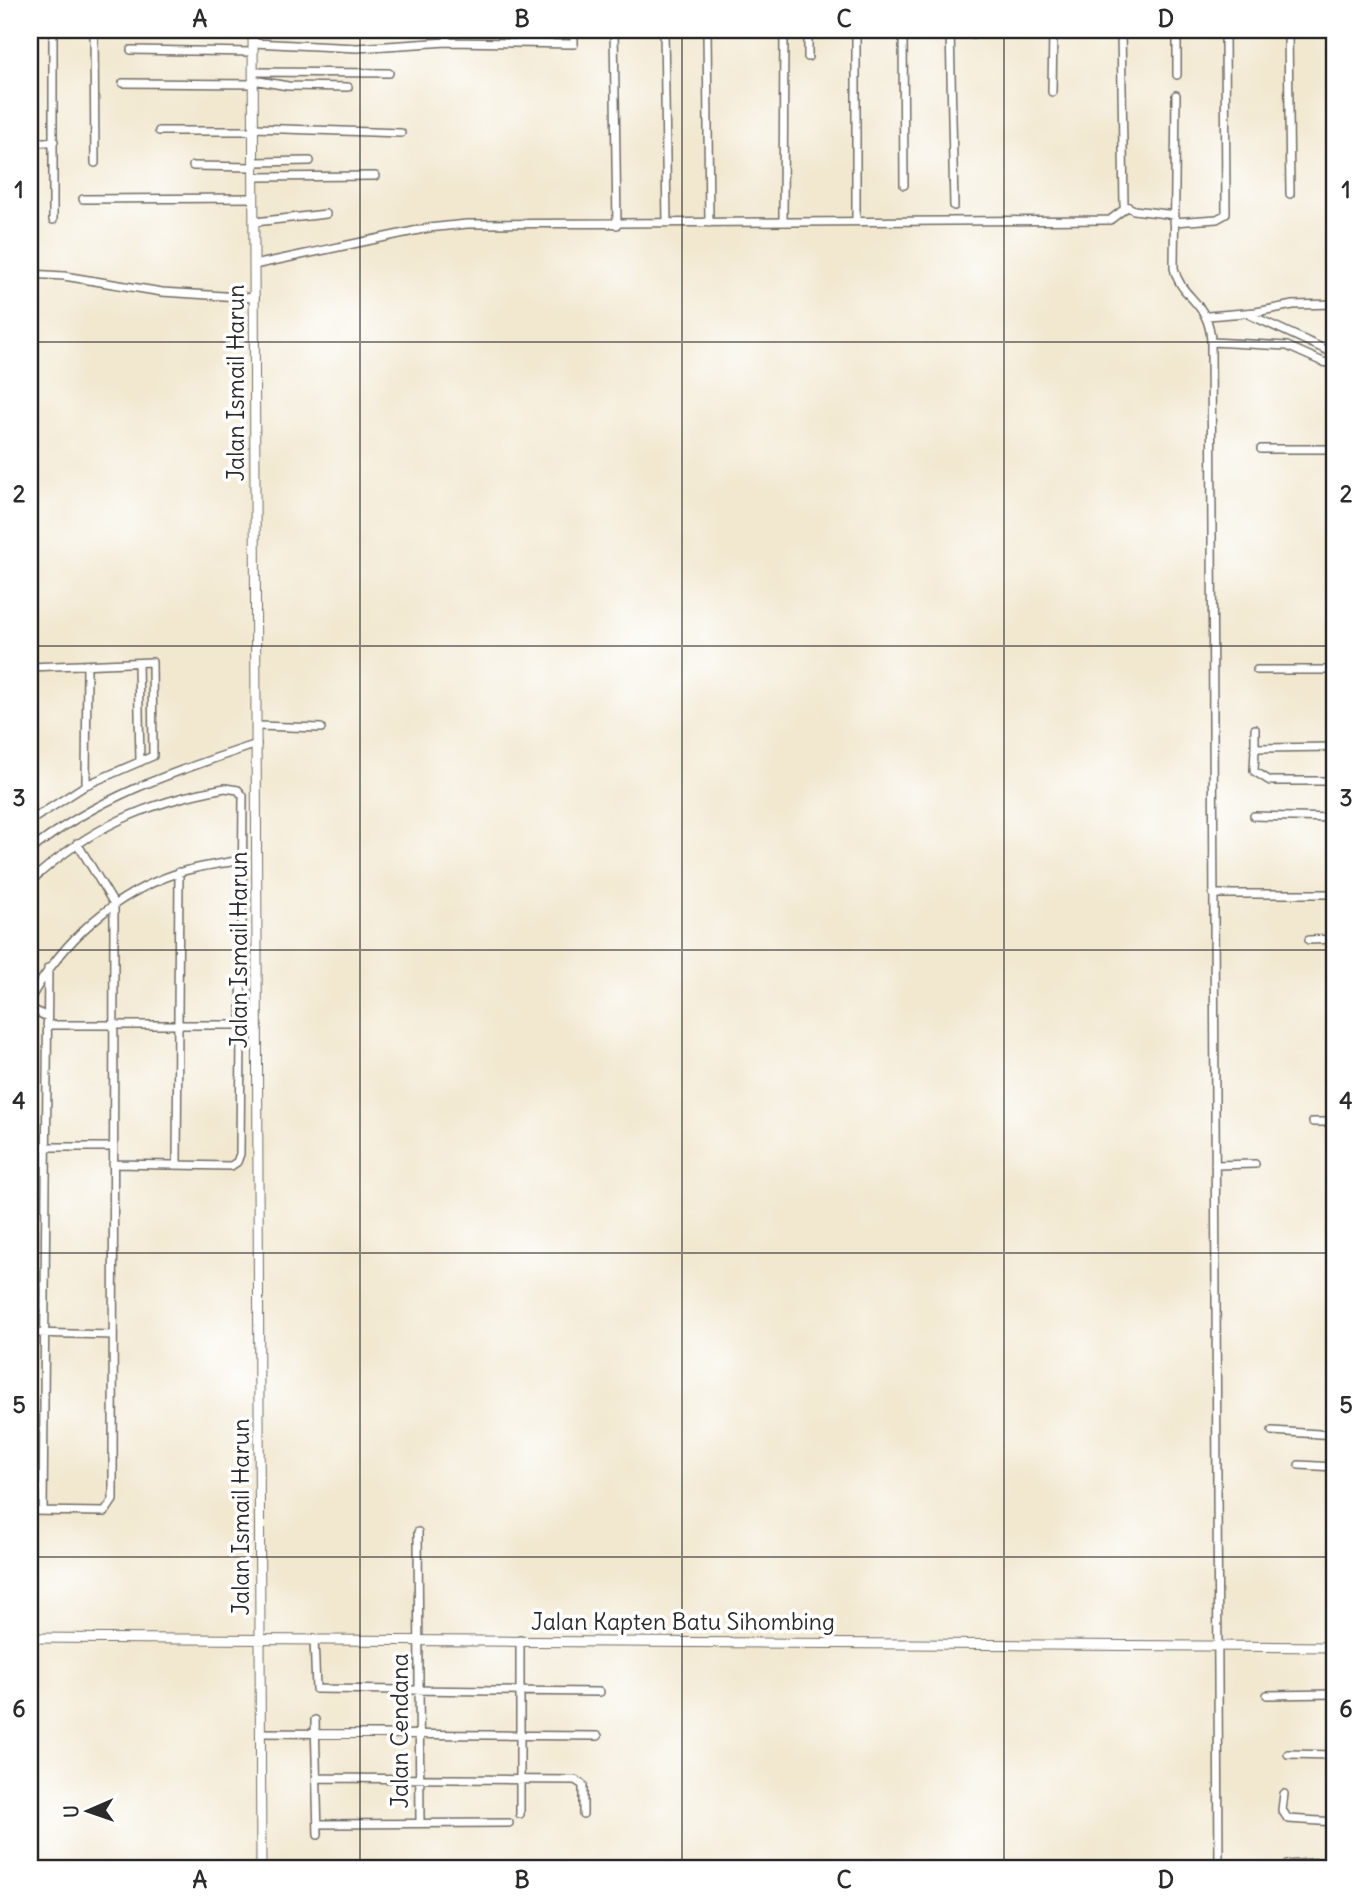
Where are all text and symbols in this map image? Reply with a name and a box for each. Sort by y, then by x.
text: A [193,4,208,33]
text: B [514,4,530,33]
text: C [836,4,852,33]
text: D [1158,4,1174,33]
text: 1 [14,175,24,204]
text: 1 [1341,175,1351,204]
street label: Jalan Ismail Harun [221,284,250,482]
text: 2 [13,479,26,508]
text: 2 [1340,479,1353,508]
text: 3 [12,783,26,812]
text: 3 [1339,783,1353,812]
street label: Jalan Ismail Harun [224,851,253,1049]
text: 4 [12,1086,26,1115]
text: 4 [1339,1086,1353,1115]
text: 5 [12,1390,26,1419]
text: 5 [1339,1390,1353,1419]
street label: Jalan Ismail Harun [226,1418,255,1616]
street label: Jalan Kapten Batu Sihombing [531,1607,835,1636]
street label: Jalan Cendana [385,1653,414,1809]
text: 6 [12,1694,26,1723]
text: 6 [1339,1694,1353,1723]
north arrow [52,1776,122,1846]
text: U [59,1805,83,1819]
text: A [193,1865,208,1894]
text: B [514,1865,530,1894]
text: C [836,1865,852,1894]
text: D [1158,1865,1174,1894]

